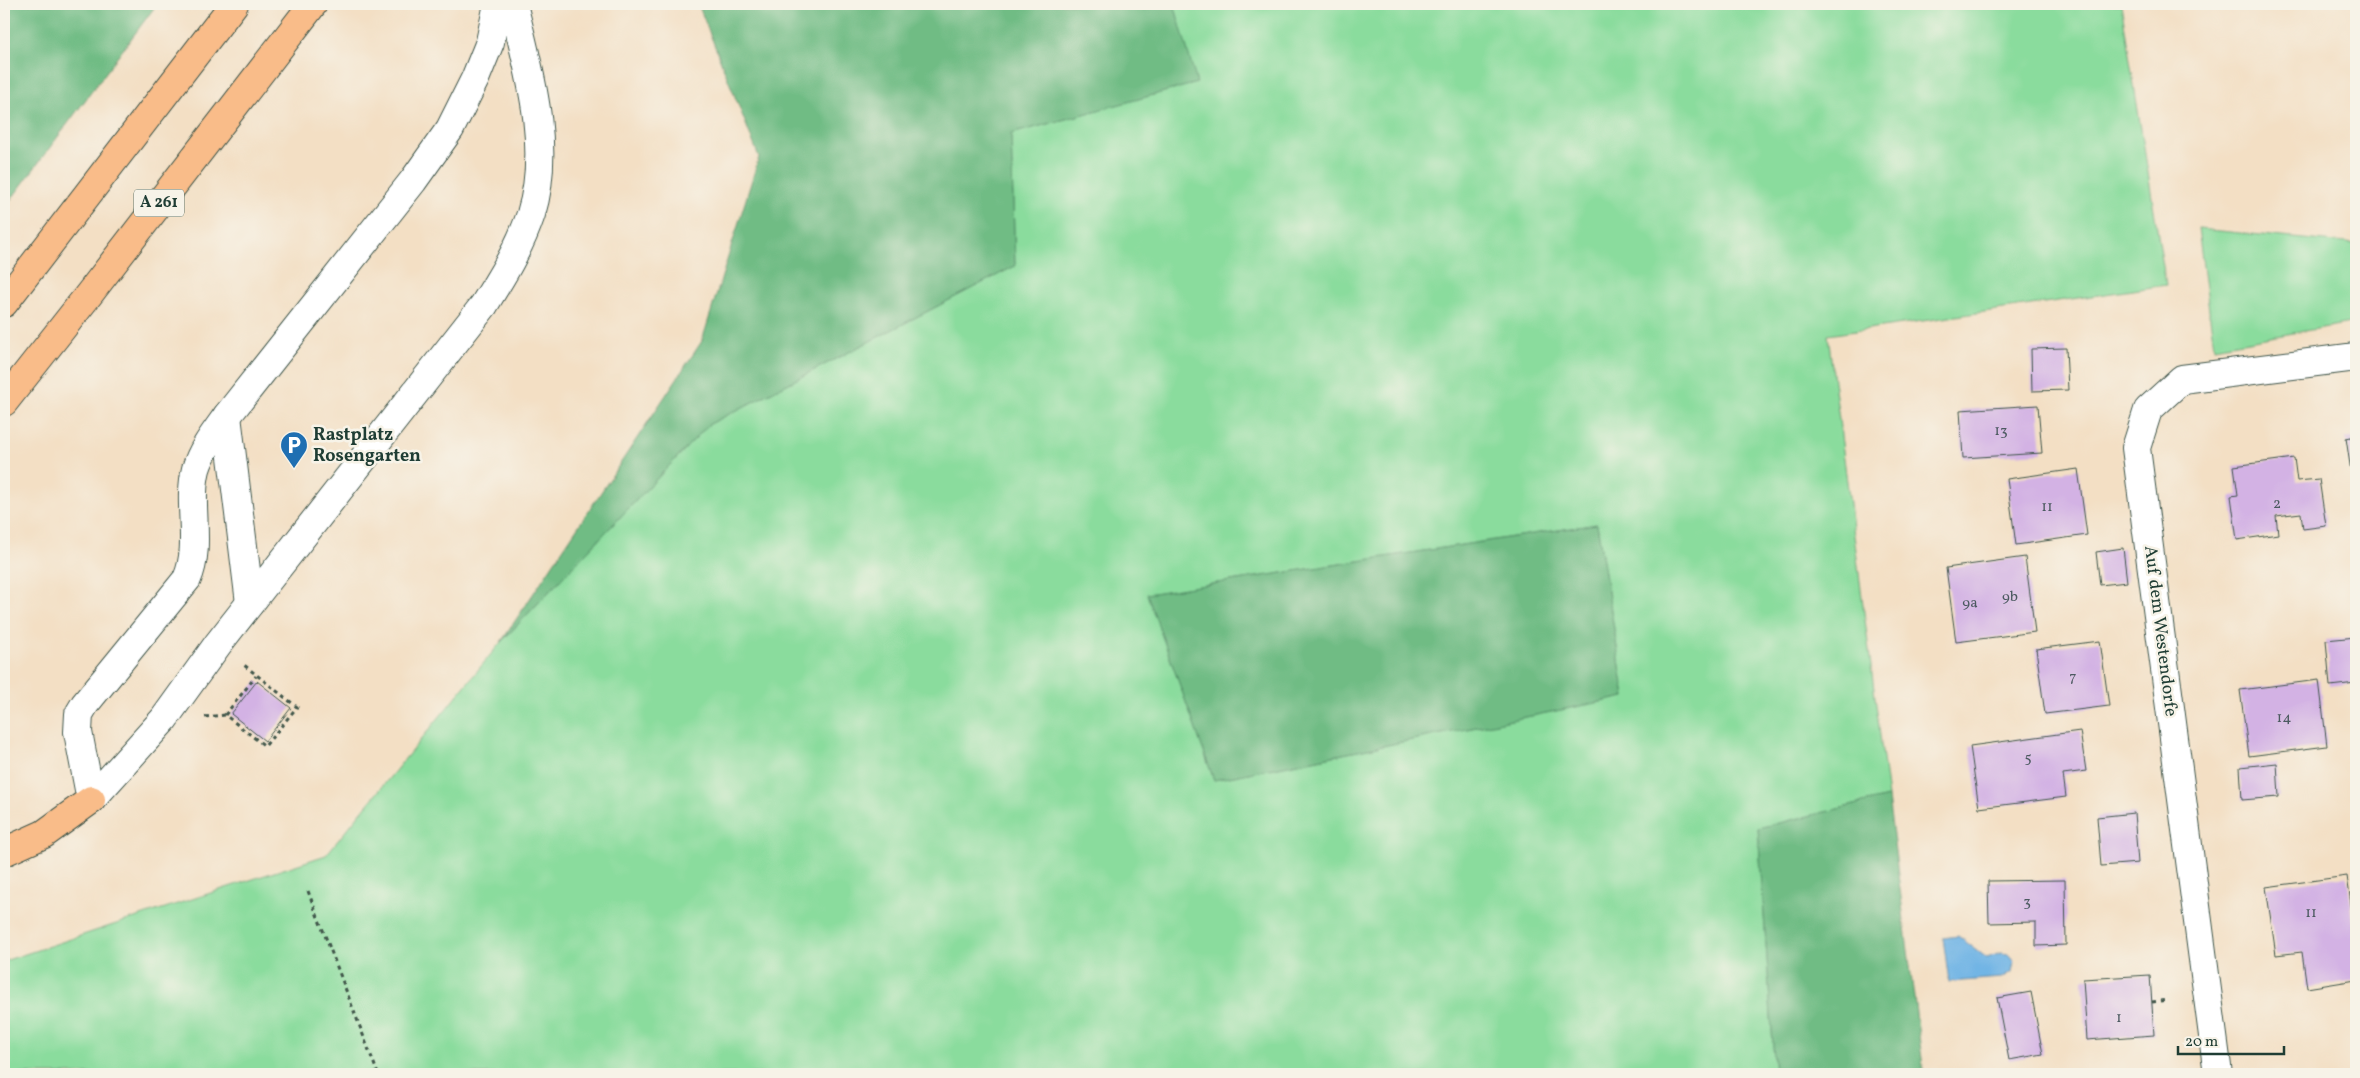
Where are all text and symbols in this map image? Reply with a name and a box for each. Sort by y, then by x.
road number: A 261 [134,190,184,217]
house number: 13 [1994,421,2008,442]
place label: Rastplatz Rosengarten [313,423,421,469]
parking icon: Rastplatz Rosengarten [279,430,309,469]
house number: 2 [2273,494,2281,515]
house number: 11 [2041,497,2053,518]
street label: Auf dem Westendorfe [2137,544,2183,718]
house number: 9b [2002,587,2018,608]
house number: 9a [1962,593,1978,614]
house number: 7 [2069,667,2077,688]
house number: 14 [2277,708,2291,729]
house number: 5 [2024,748,2032,769]
house number: 3 [2023,892,2031,913]
house number: 11 [2305,903,2317,924]
house number: 1 [2116,1008,2122,1029]
scale bar [2178,1023,2284,1055]
text: 20 m [2185,1032,2218,1053]

